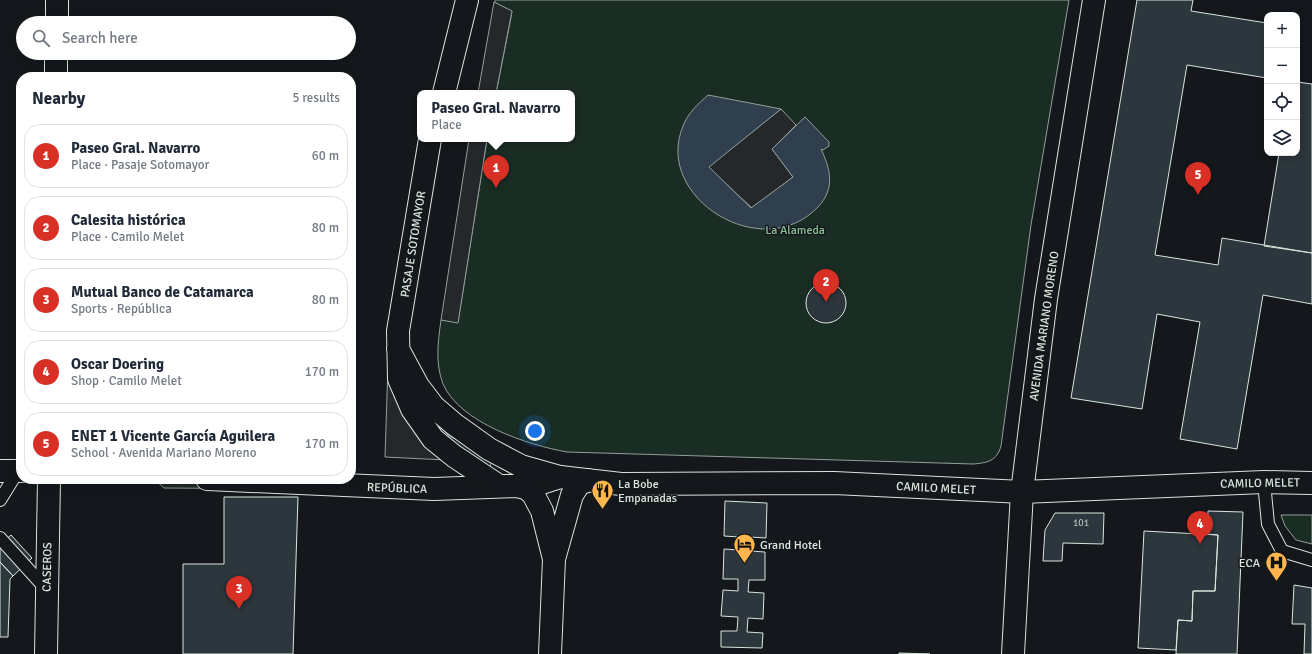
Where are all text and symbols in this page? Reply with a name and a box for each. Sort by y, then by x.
map controls [1264,12,1300,156]
button: + [1264,12,1300,48]
search box [16,16,356,60]
icon: search [30,27,52,49]
text: Search here [62,29,138,47]
button: − [1264,48,1300,84]
button: locate [1264,84,1300,120]
text: Nearby [32,88,85,109]
text: 5 results [292,90,340,106]
popup [417,90,575,142]
text: Paseo Gral. Navarro [431,99,561,117]
text: Place [431,117,462,133]
button: layers [1264,120,1300,156]
text: Paseo Gral. Navarro [71,139,200,157]
text: 1 [42,148,50,164]
text: 60 m [312,148,339,164]
pin: 1 [483,155,509,188]
text: Place · Pasaje Sotomayor [71,157,209,173]
pin: 5 [1185,162,1211,195]
street label: PASAJE SOTOMAYOR [398,190,429,298]
text: Calesita histórica [71,211,186,229]
text: 2 [42,220,50,236]
text: 80 m [312,220,339,236]
park label: La Alameda [765,223,825,238]
text: Place · Camilo Melet [71,229,184,245]
street label: AVENIDA MARIANO MORENO [1027,250,1062,402]
pin: 2 [813,269,839,302]
text: Mutual Banco de Catamarca [71,283,254,301]
text: 3 [42,292,50,308]
text: 80 m [312,292,339,308]
text: Sports · República [71,301,172,317]
text: Oscar Doering [71,355,164,373]
text: 4 [42,364,50,380]
text: 170 m [305,364,339,380]
text: Shop · Camilo Melet [71,373,182,389]
your location [525,421,545,441]
text: ENET 1 Vicente García Aguilera [71,427,275,445]
text: 5 [42,436,50,452]
text: 170 m [305,436,339,452]
text: School · Avenida Mariano Moreno [71,445,256,461]
street label: CAMILO MELET [1220,475,1300,492]
place label: La Bobe Empanadas [618,477,677,506]
restaurant icon: La Bobe Empanadas [589,478,615,511]
street label: CAMILO MELET [896,479,976,498]
street label: REPÚBLICA [367,480,428,497]
pin: 4 [1187,511,1213,544]
house number: 101 [1073,517,1089,529]
hotel icon: Grand Hotel [731,532,757,565]
place label: Grand Hotel [760,538,822,553]
street label: CASEROS [40,542,55,592]
hospital icon: ECA [1263,550,1289,583]
place label: ECA [1239,556,1261,571]
pin: 3 [226,576,252,609]

